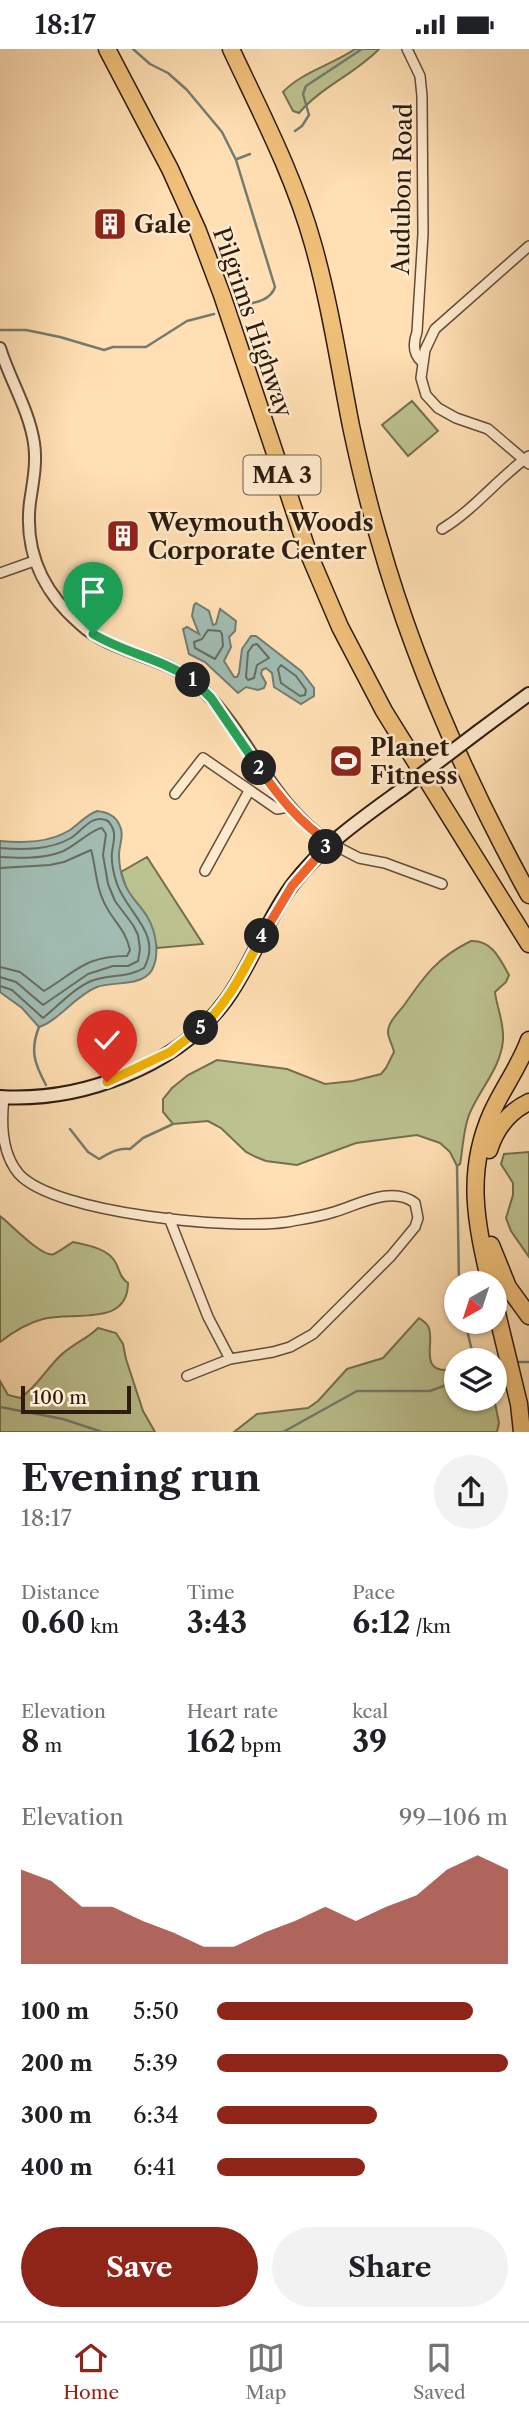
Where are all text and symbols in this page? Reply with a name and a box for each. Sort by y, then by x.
text: 18:17 [35,9,96,41]
street label: Audubon Road [386,103,418,276]
building icon: Gale [91,205,129,243]
place label: Gale [134,210,191,239]
street label: Pilgrims Highway [207,223,299,421]
road number: MA 3 [244,455,320,495]
place label: Weymouth Woods Corporate Center [147,508,374,565]
building icon: Weymouth Woods Corporate Center [104,517,142,555]
pin [63,562,123,634]
icon: arrive [74,573,112,611]
pin: 1 [176,663,210,697]
text: 1 [188,668,197,691]
place label: Planet Fitness [370,733,458,790]
sports icon: Planet Fitness [327,742,365,780]
pin: 2 [242,751,276,785]
text: 2 [253,756,264,779]
pin: 3 [308,829,344,865]
text: 3 [320,835,331,858]
pin: 4 [244,919,280,953]
text: 4 [256,924,267,947]
pin [77,1010,137,1082]
pin: 5 [184,1011,218,1045]
text: 5 [195,1016,206,1039]
icon: check [88,1021,126,1059]
north arrow [444,1271,508,1333]
map controls [444,1271,507,1411]
button: layers [444,1348,507,1411]
scale bar [21,1383,131,1415]
text: 100 m [32,1386,87,1409]
text: Evening run [21,1454,261,1501]
button: share [434,1455,508,1529]
text: 18:17 [21,1504,72,1532]
text: Distance [21,1581,100,1604]
text: Time [187,1581,235,1604]
text: Pace [352,1581,395,1604]
text: 0.60 [21,1604,85,1641]
text: 3:43 [187,1604,247,1641]
text: 6:12 [352,1604,410,1641]
text: km [85,1615,119,1638]
text: /km [410,1615,451,1638]
text: Elevation [21,1700,106,1723]
text: Heart rate [187,1700,278,1723]
text: kcal [352,1700,388,1723]
text: 8 [21,1723,39,1760]
text: 162 [187,1723,236,1760]
text: 39 [352,1723,387,1760]
text: m [39,1734,62,1757]
text: bpm [236,1734,282,1757]
text: Elevation [21,1803,124,1831]
text: 99–106 m [399,1803,508,1831]
text: 100 m [21,1997,89,2025]
text: 5:50 [133,1997,179,2025]
text: 200 m [21,2049,93,2077]
text: 5:39 [133,2049,178,2077]
text: 300 m [21,2101,92,2129]
text: 6:34 [133,2101,179,2129]
text: 400 m [21,2153,93,2181]
text: 6:41 [133,2153,176,2181]
button: Save [21,2227,258,2307]
button: Share [272,2227,508,2307]
tab: Home [63,2339,119,2404]
tab: Map [246,2339,286,2404]
tab: Saved [413,2339,466,2404]

